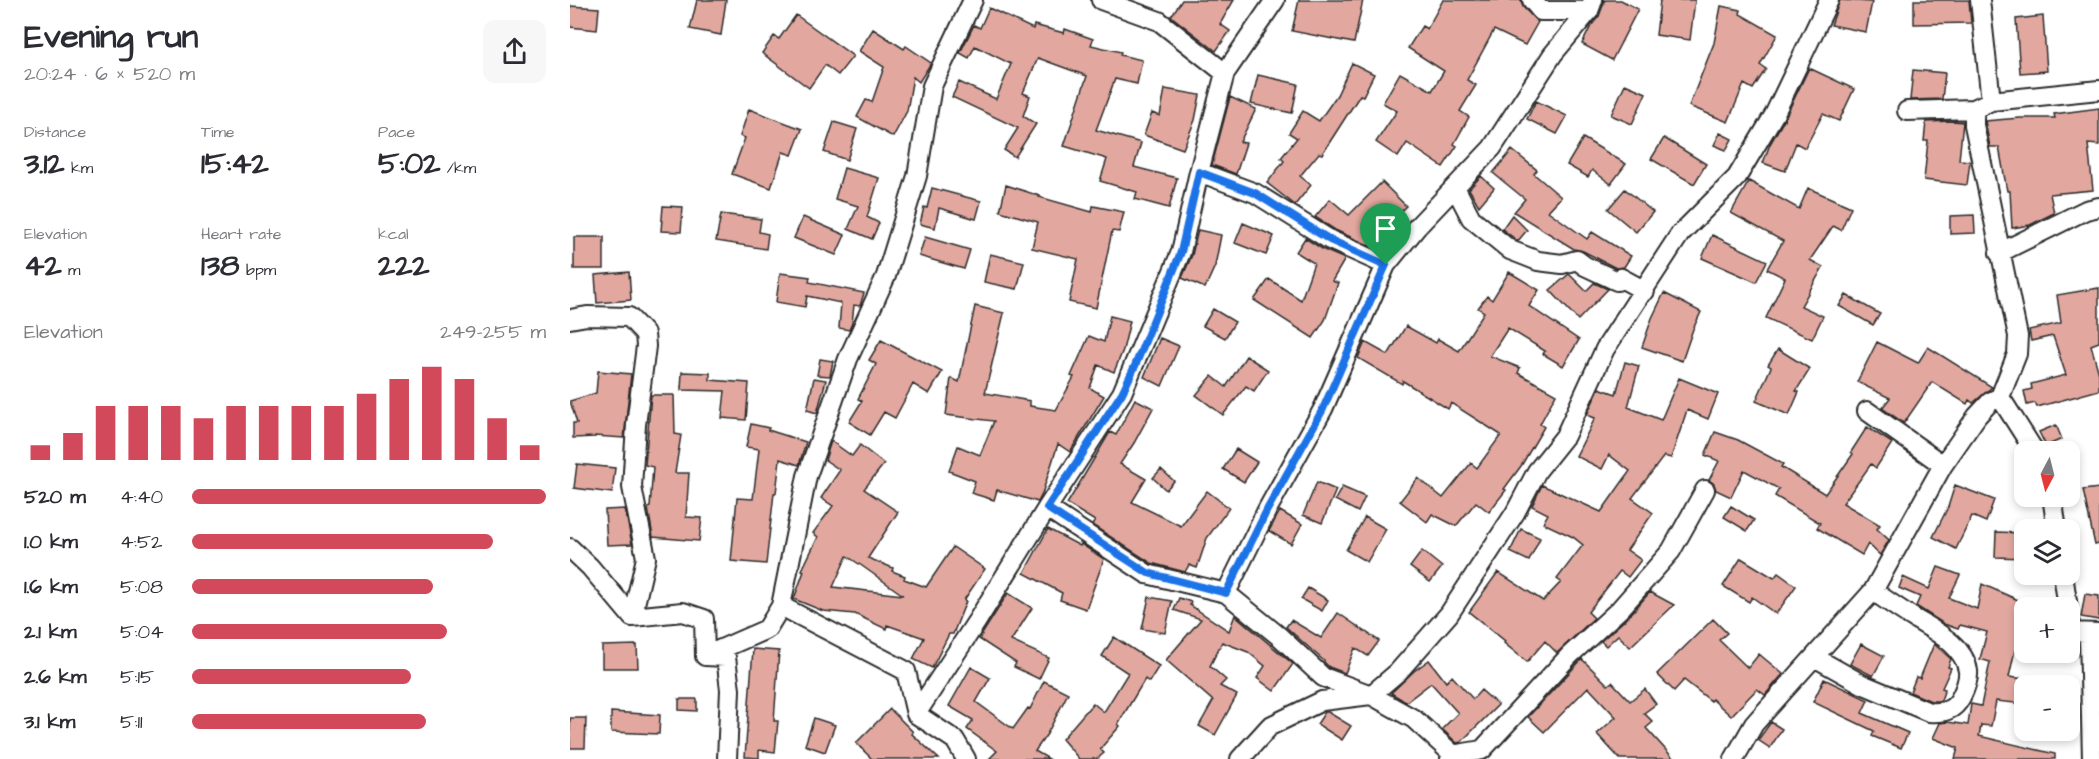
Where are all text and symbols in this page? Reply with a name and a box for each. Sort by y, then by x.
text: Evening run [24,14,198,60]
button: share [483,20,546,83]
text: 20:24 · 6 × 520 m [24,60,195,88]
text: Distance [24,121,86,143]
text: Time [201,121,235,143]
text: Pace [378,121,415,143]
text: 3.12 [24,143,65,185]
text: 15:42 [201,143,269,185]
text: 5:02 [378,143,440,185]
text: km [65,157,93,179]
text: /km [440,157,476,179]
pin [1360,203,1411,265]
icon: arrive [1369,212,1402,245]
text: Elevation [24,223,87,245]
text: Heart rate [201,223,281,245]
text: kcal [378,223,409,245]
text: 42 [24,245,62,287]
text: 138 [201,245,240,287]
text: 222 [378,245,430,287]
text: m [62,259,80,281]
text: bpm [240,259,276,281]
text: Elevation [24,318,103,346]
text: 249–255 m [440,318,546,346]
north arrow [2014,441,2080,507]
map controls [2014,441,2080,741]
text: 520 m [24,483,86,511]
text: 4:40 [120,483,163,511]
button: layers [2014,519,2080,585]
text: 1.0 km [24,528,78,556]
text: 4:52 [120,528,163,556]
text: 1.6 km [24,573,78,601]
text: 5:08 [120,573,163,601]
button: + [2014,597,2080,663]
text: 2.1 km [24,618,77,646]
text: 5:04 [120,618,164,646]
text: 2.6 km [24,663,87,691]
text: 5:15 [120,663,154,691]
button: − [2014,675,2080,741]
text: 3.1 km [24,708,75,736]
text: 5:11 [120,708,143,736]

